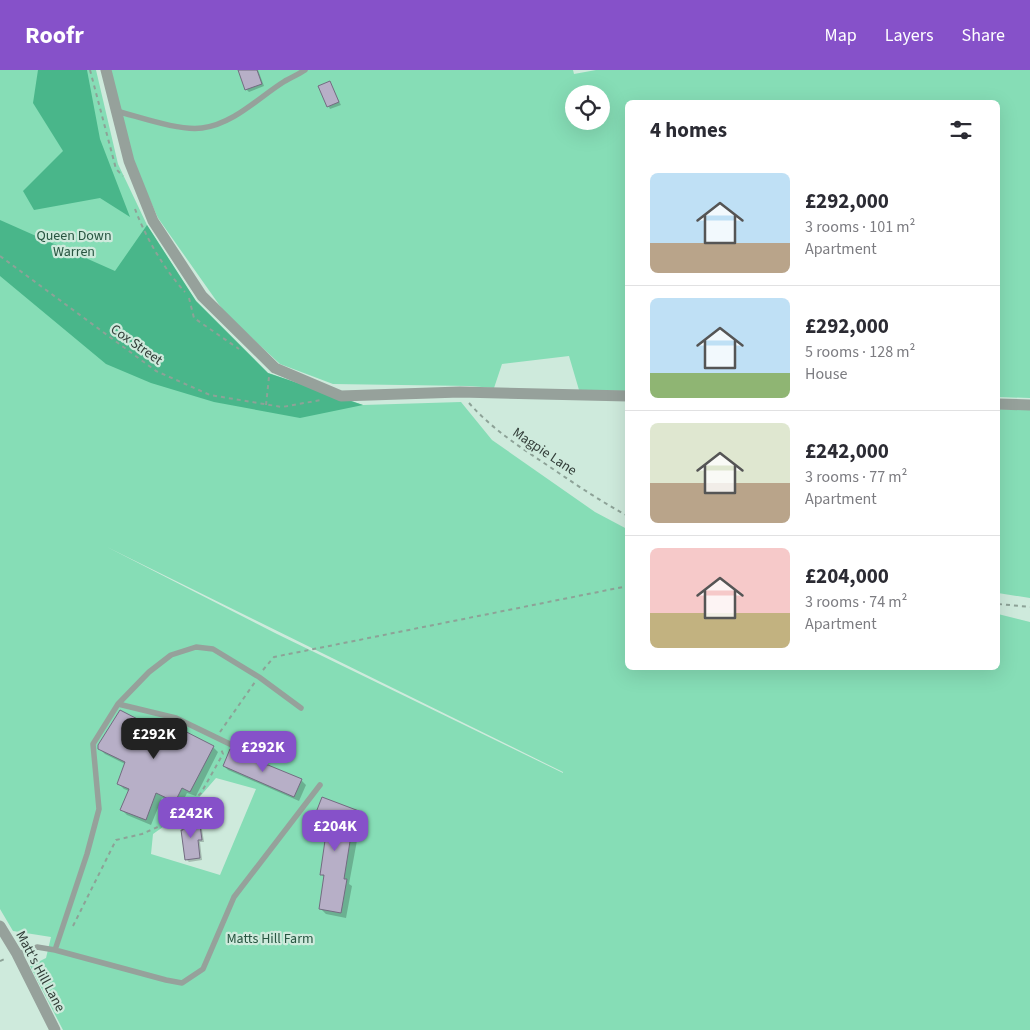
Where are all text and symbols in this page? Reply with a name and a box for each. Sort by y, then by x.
text: Roofr [25,18,84,53]
text: Map [825,23,857,48]
text: Layers [885,23,934,48]
text: Share [962,23,1005,48]
map controls [565,85,610,130]
button: locate [565,85,610,130]
text: 4 homes [650,115,727,145]
icon: filters [947,116,975,144]
text: £292,000 [805,186,889,216]
icon: home [690,193,750,253]
text: 3 rooms · 101 m² [805,216,915,238]
park label: Queen Down Warren [36,226,112,262]
text: Apartment [805,238,877,260]
text: £292,000 [805,311,889,341]
icon: home [690,318,750,378]
street label: Cox Street [106,320,167,370]
text: 5 rooms · 128 m² [805,341,915,363]
text: House [805,363,847,385]
street label: Magpie Lane [508,423,581,481]
text: £242,000 [805,436,889,466]
icon: home [690,443,750,503]
text: 3 rooms · 77 m² [805,466,907,488]
text: Apartment [805,488,877,510]
text: £204,000 [805,561,889,591]
icon: home [690,568,750,628]
text: 3 rooms · 74 m² [805,591,907,613]
text: Apartment [805,613,877,635]
pin: £292K [119,718,189,760]
text: £292K [132,723,176,745]
pin: £292K [228,730,298,773]
text: £292K [241,736,285,758]
pin: £242K [156,796,226,839]
text: £242K [169,802,213,824]
pin: £204K [300,810,370,852]
text: £204K [313,815,357,837]
street label: Matt's Hill Lane [10,927,70,1016]
park label: Matts Hill Farm [226,929,314,949]

